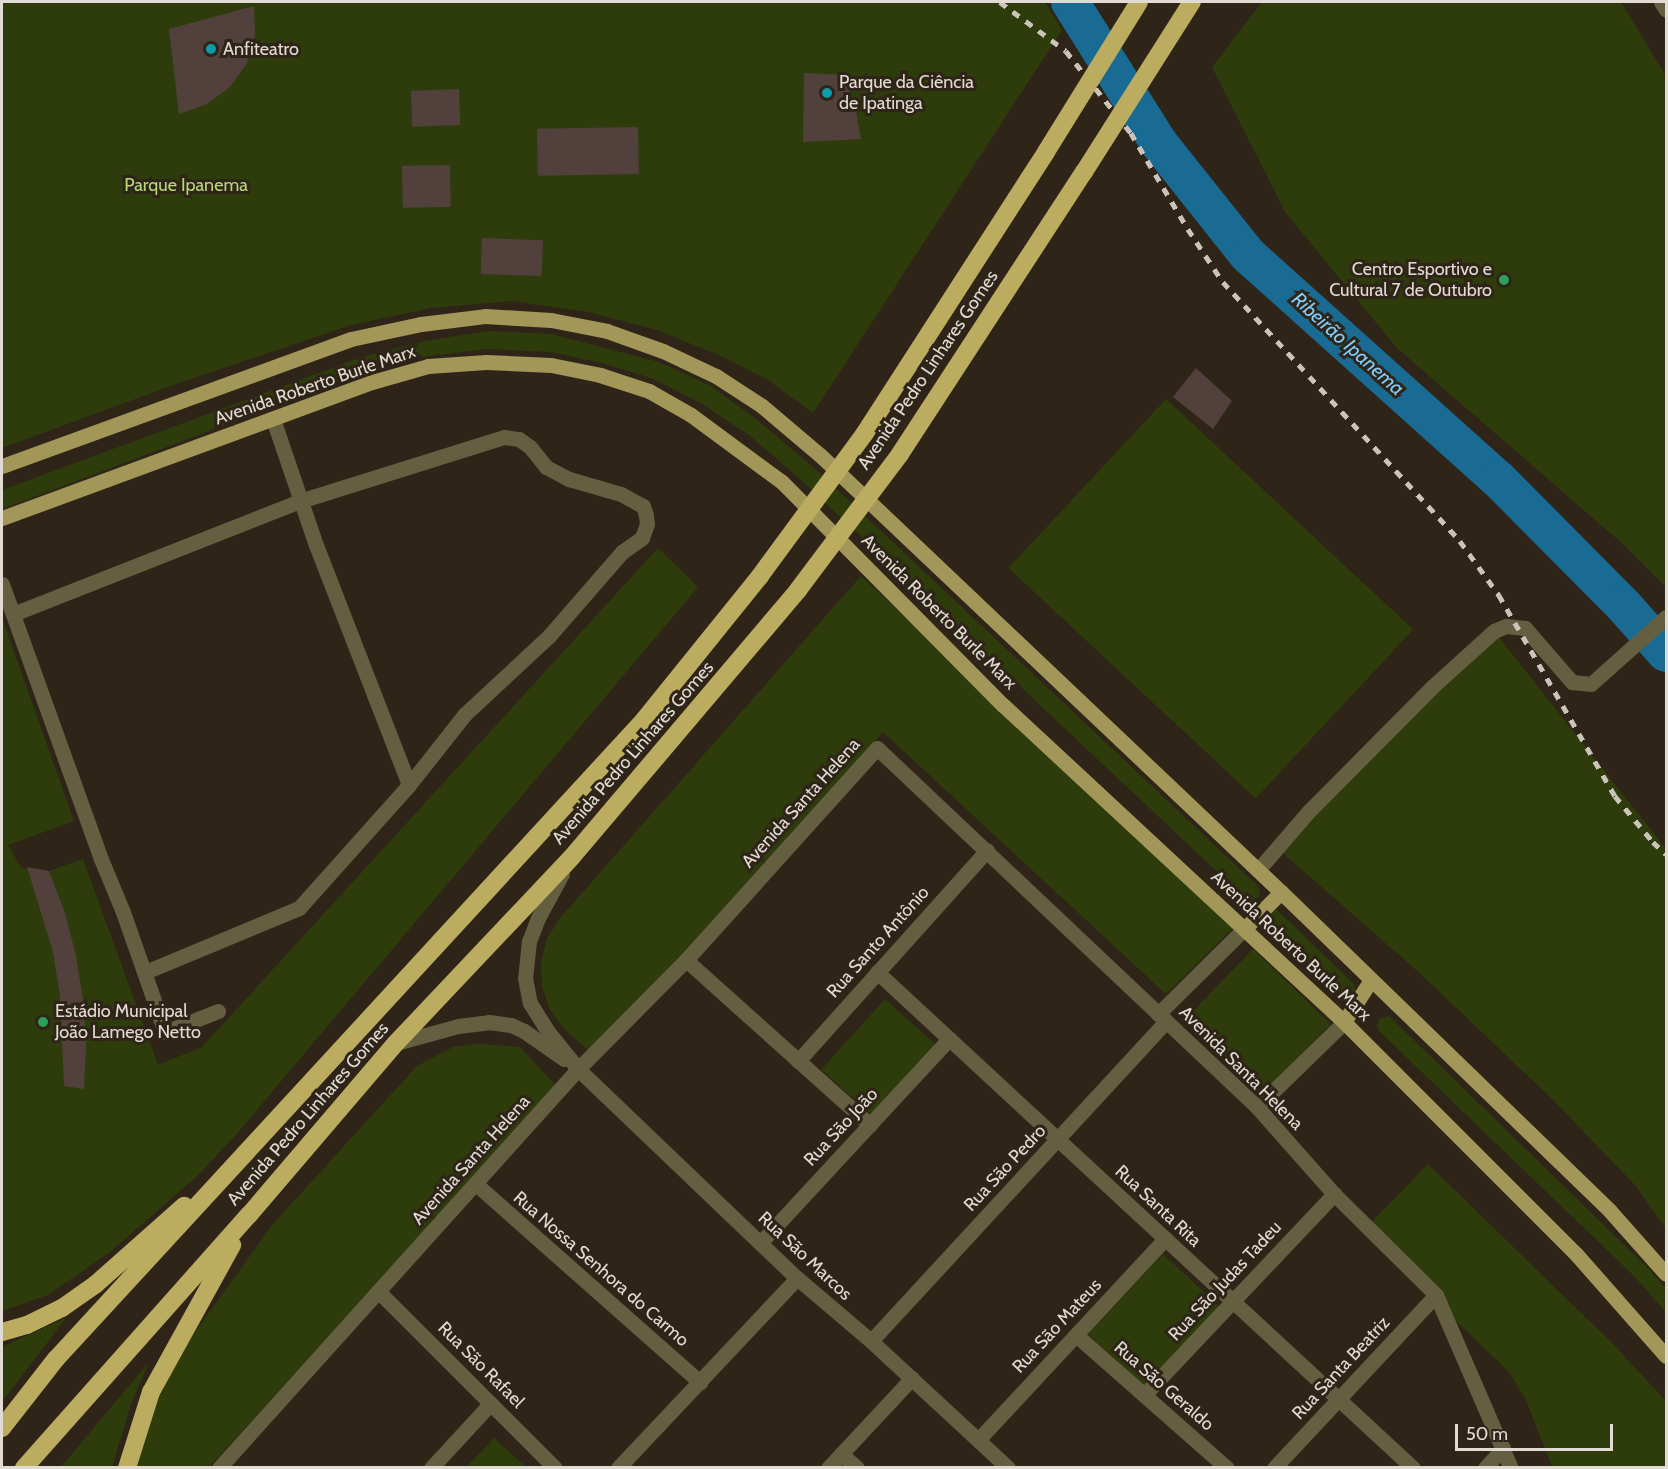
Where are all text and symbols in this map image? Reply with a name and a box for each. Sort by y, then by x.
place label: Anfiteatro [223,38,299,60]
marker: Anfiteatro [204,42,218,56]
place label: Parque da Ciência de Ipatinga [839,72,974,115]
marker: Parque da Ciência de Ipatinga [820,86,834,100]
park label: Parque Ipanema [124,174,248,196]
place label: Centro Esportivo e Cultural 7 de Outubro [1329,259,1492,302]
street label: Avenida Pedro Linhares Gomes [853,266,1003,474]
marker: Centro Esportivo e Cultural 7 de Outubro [1497,273,1511,287]
water label: Ribeirão Ipanema [1287,287,1409,401]
street label: Avenida Roberto Burle Marx [212,340,418,430]
street label: Avenida Roberto Burle Marx [857,530,1021,694]
street label: Avenida Pedro Linhares Gomes [548,657,718,849]
street label: Avenida Santa Helena [737,734,865,872]
street label: Avenida Roberto Burle Marx [1207,866,1375,1026]
street label: Rua Santo Antônio [822,882,934,1002]
place label: Estádio Municipal João Lamego Netto [55,1001,201,1044]
street label: Avenida Santa Helena [1174,1001,1308,1135]
marker: Estádio Municipal João Lamego Netto [36,1015,50,1029]
street label: Avenida Pedro Linhares Gomes [223,1018,393,1210]
street label: Rua São João [799,1084,883,1170]
street label: Avenida Santa Helena [407,1091,535,1229]
street label: Rua São Pedro [959,1120,1051,1216]
street label: Rua Santa Rita [1110,1161,1206,1251]
street label: Rua Nossa Senhora do Carmo [509,1187,693,1351]
street label: Rua São Marcos [754,1207,856,1305]
street label: Rua São Judas Tadeu [1164,1217,1286,1345]
street label: Rua São Mateus [1008,1274,1106,1378]
street label: Rua Santa Beatriz [1288,1312,1394,1424]
street label: Rua São Rafael [433,1317,529,1413]
street label: Rua São Geraldo [1110,1337,1218,1435]
scale bar [1458,1412,1616,1450]
text: 50 m [1466,1423,1508,1445]

